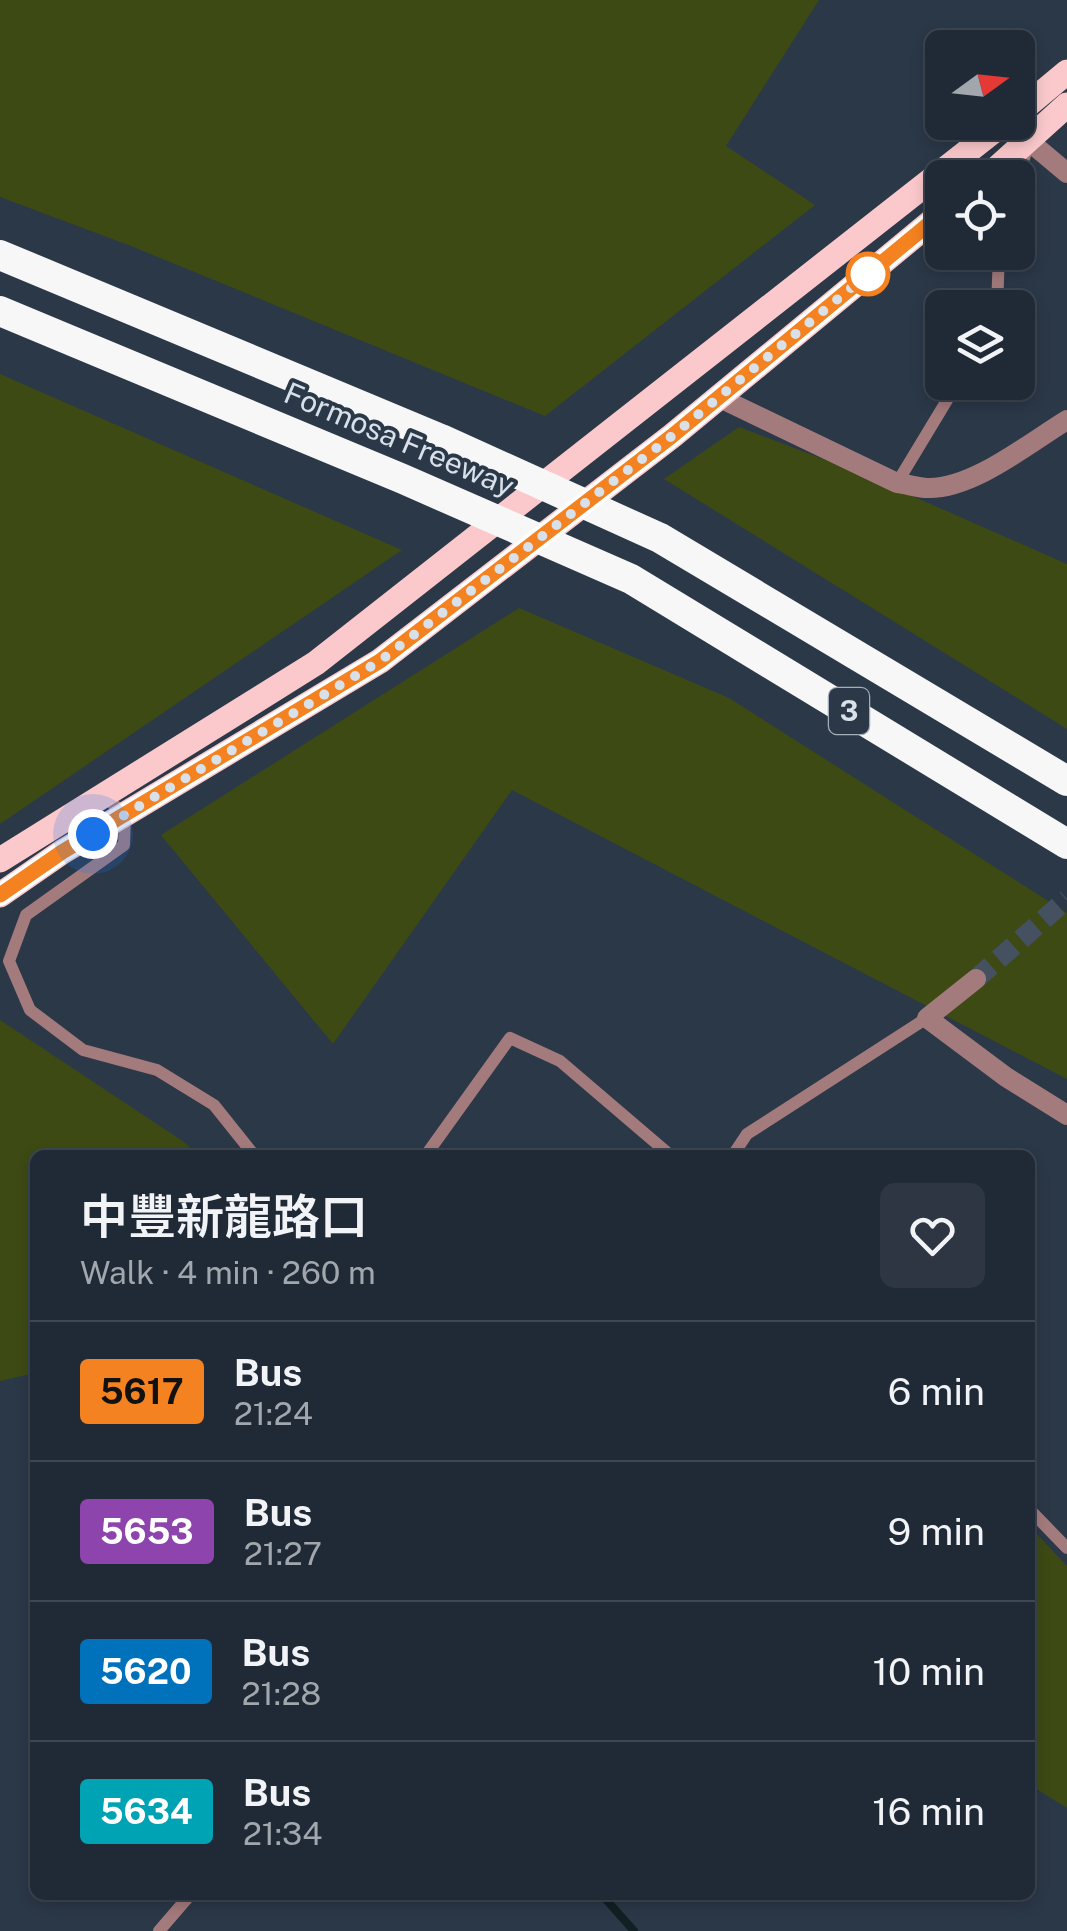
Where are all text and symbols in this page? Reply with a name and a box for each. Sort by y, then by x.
north arrow [925,30,1035,140]
map controls [925,30,1035,400]
button: locate [925,160,1035,270]
unlabelled marker [847,253,889,295]
button: layers [925,290,1035,400]
street label: Formosa Freeway [279,374,520,504]
road number: 3 [829,688,869,734]
your location [68,809,118,859]
button: heart [880,1183,985,1288]
text: 中豐新龍路口 [80,1188,368,1245]
text: Walk · 4 min · 260 m [80,1254,376,1291]
text: Bus [234,1350,302,1395]
text: 6 min [888,1369,985,1414]
text: 5617 [100,1371,184,1412]
text: 21:24 [234,1395,313,1432]
text: Bus [244,1490,312,1535]
text: 9 min [888,1509,985,1554]
text: 5653 [100,1511,194,1552]
text: 21:27 [244,1535,322,1572]
text: Bus [242,1630,310,1675]
text: 10 min [873,1649,985,1694]
text: 5620 [100,1651,192,1692]
text: 21:28 [242,1675,321,1712]
text: Bus [243,1770,311,1815]
text: 16 min [872,1789,985,1834]
text: 5634 [100,1791,193,1832]
text: 21:34 [243,1815,322,1852]

